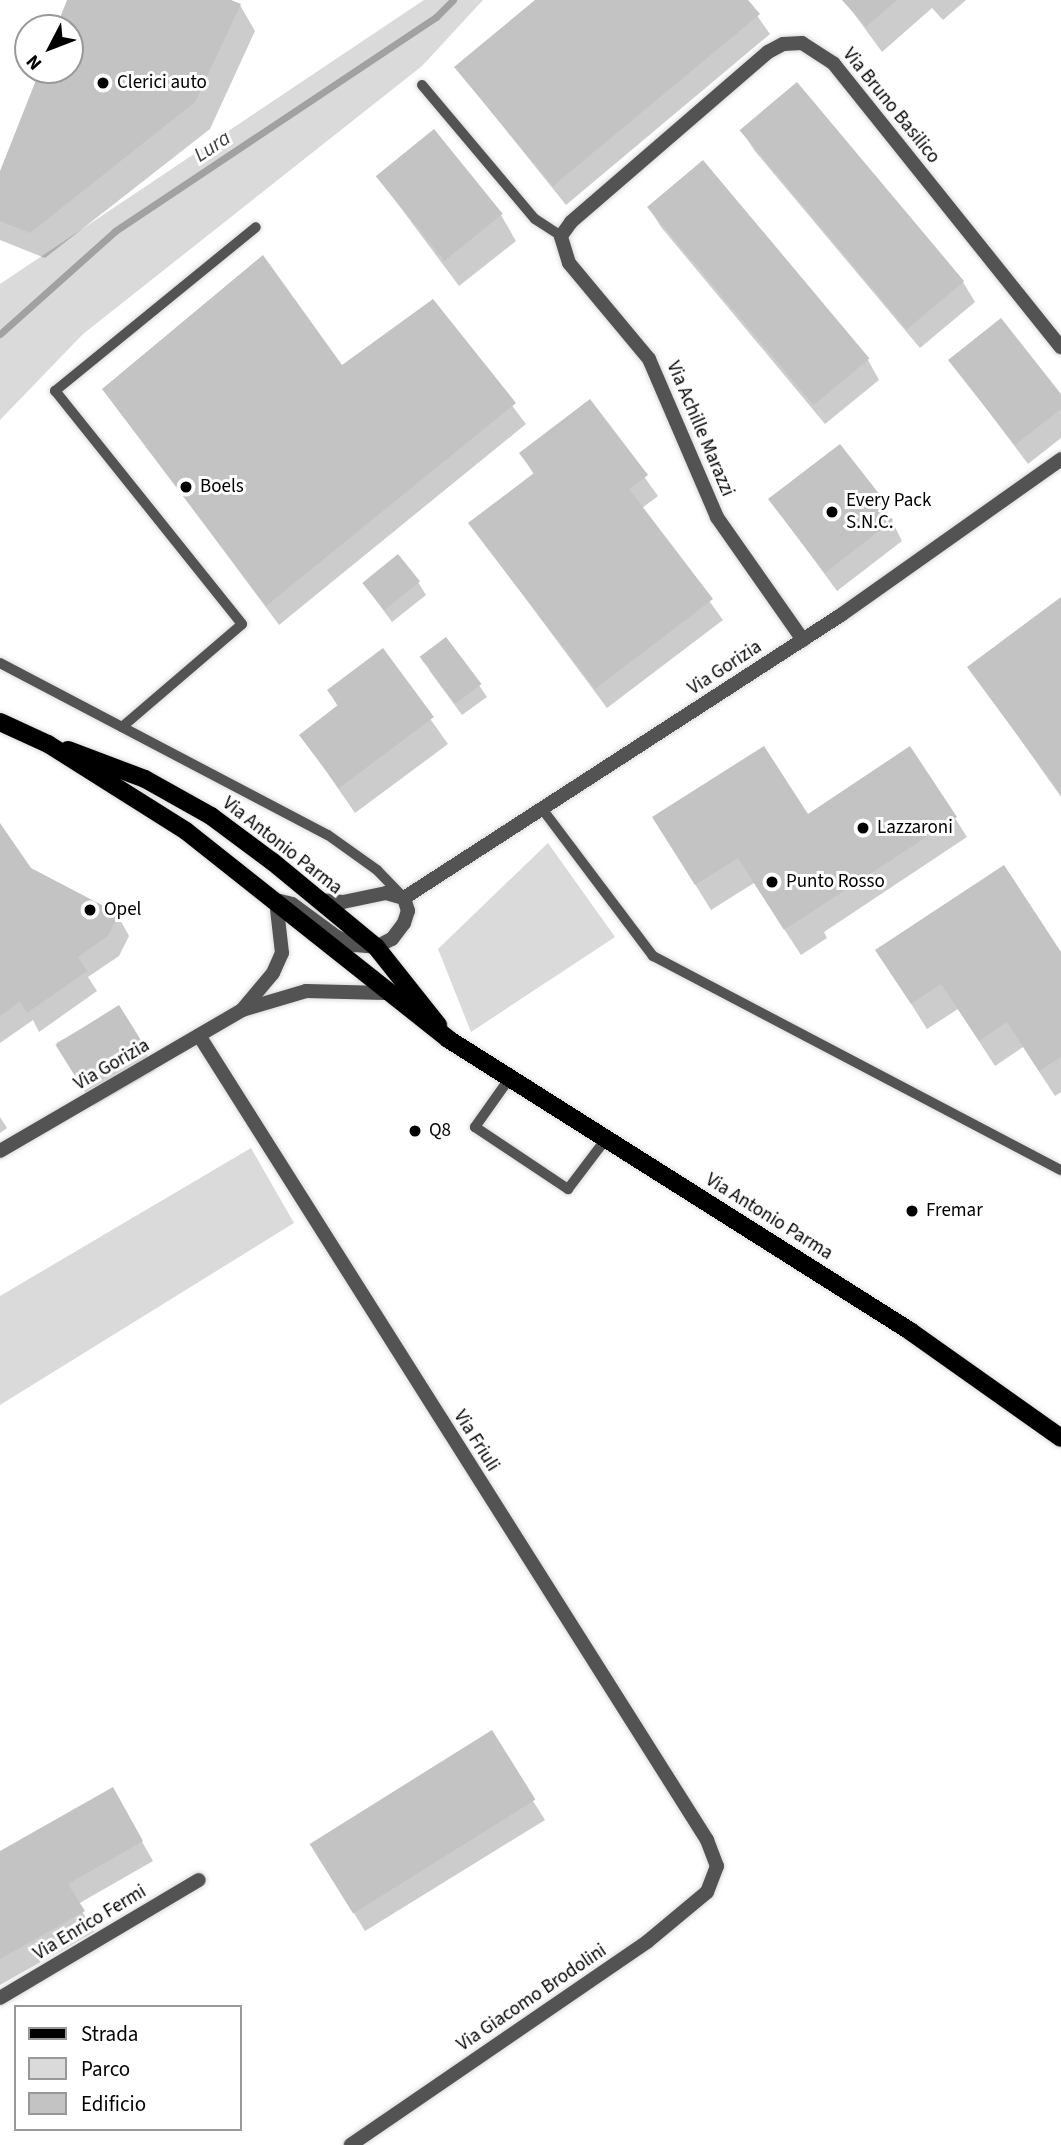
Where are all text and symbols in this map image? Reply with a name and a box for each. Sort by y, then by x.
north arrow [14,14,84,84]
street label: Via Bruno Basilico [837,44,945,168]
text: N [20,48,49,76]
place label: Clerici auto [117,72,207,94]
marker: Clerici auto [95,75,111,91]
water label: Lura [189,125,235,167]
street label: Via Achille Marazzi [661,358,739,500]
place label: Boels [200,476,244,498]
marker: Boels [178,479,194,495]
place label: Every Pack S.N.C. [846,490,931,534]
marker: Every Pack S.N.C. [824,504,840,520]
street label: Via Gorizia [684,636,766,700]
street label: Via Antonio Parma [218,792,346,900]
place label: Lazzaroni [877,817,953,839]
marker: Lazzaroni [855,820,871,836]
place label: Punto Rosso [786,871,885,893]
marker: Punto Rosso [764,874,780,890]
place label: Opel [104,899,141,921]
marker: Opel [82,902,98,918]
street label: Via Gorizia [70,1034,154,1096]
place label: Q8 [429,1120,451,1142]
marker: Q8 [407,1123,423,1139]
street label: Via Antonio Parma [701,1169,837,1265]
place label: Fremar [926,1200,983,1222]
marker: Fremar [904,1203,920,1219]
street label: Via Friuli [448,1406,504,1476]
street label: Via Enrico Fermi [30,1880,150,1966]
street label: Via Giacomo Brodolini [453,1939,611,2057]
legend [14,2005,242,2131]
text: Strada [81,2019,138,2049]
text: Parco [81,2054,130,2084]
text: Edificio [81,2089,146,2119]

